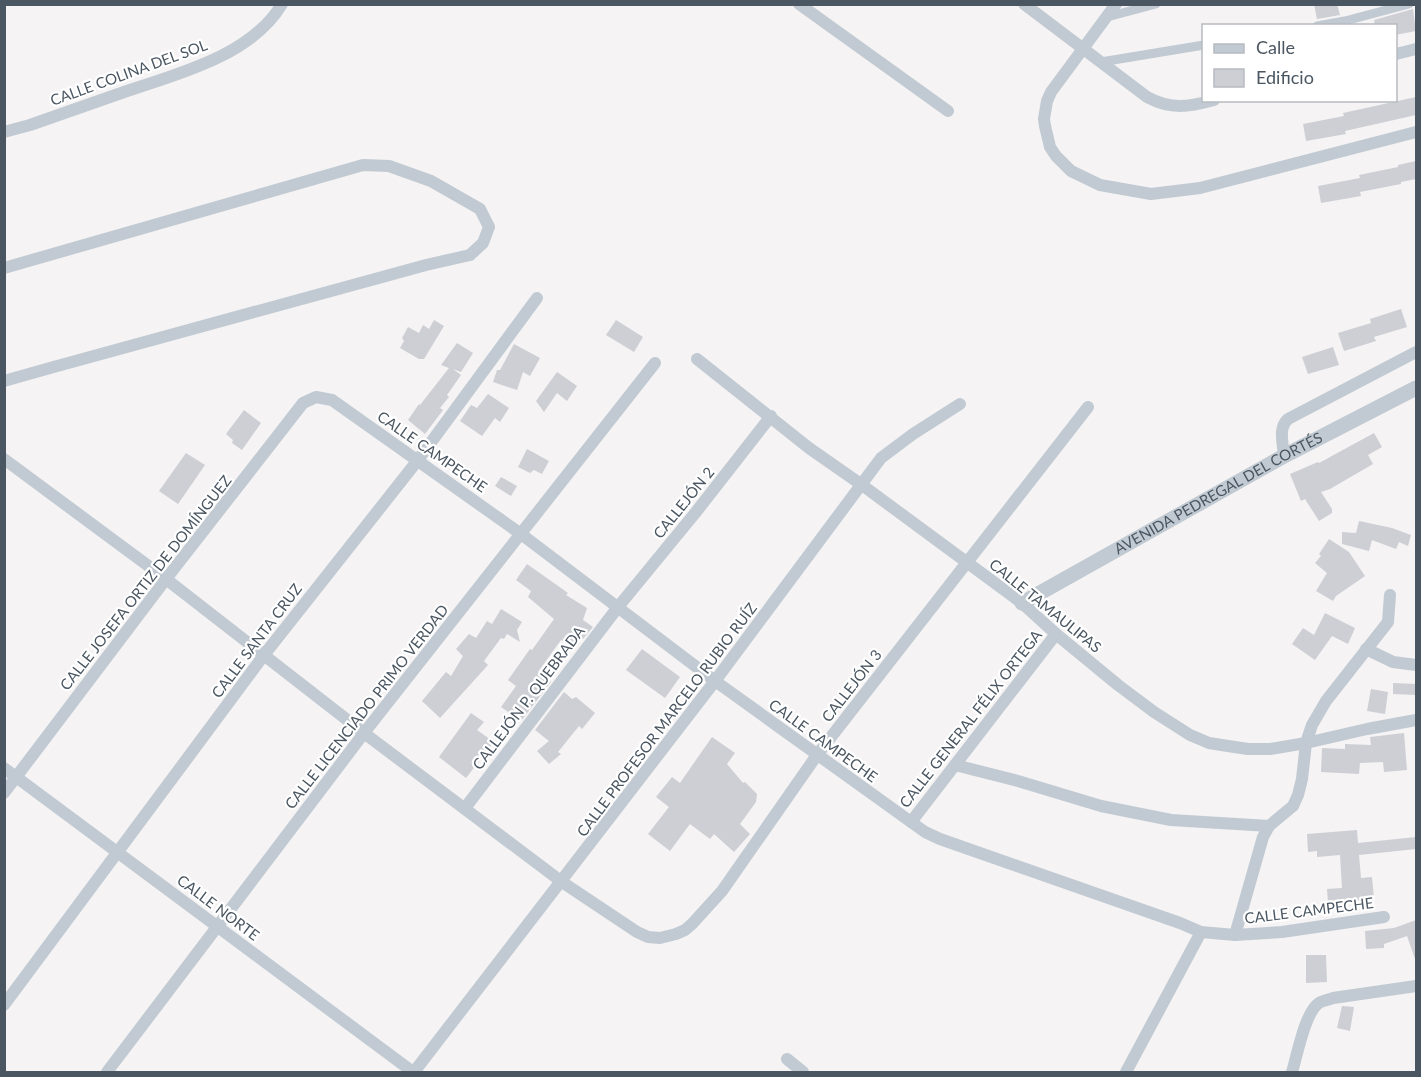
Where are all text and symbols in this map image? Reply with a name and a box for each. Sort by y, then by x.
legend [1202,24,1397,102]
street label: CALLE COLINA DEL SOL [48,35,210,109]
text: Calle [1256,36,1295,58]
text: Edificio [1256,66,1314,88]
street label: CALLE CAMPECHE [374,407,491,496]
street label: AVENIDA PEDREGAL DEL CORTÉS [1111,428,1325,557]
street label: CALLEJÓN 2 [649,463,717,542]
street label: CALLE JOSEFA ORTIZ DE DOMÍNGUEZ [56,471,235,693]
street label: CALLE TAMAULIPAS [986,555,1105,656]
street label: CALLE SANTA CRUZ [207,580,305,701]
street label: CALLE PROFESOR MARCELO RUBIO RUÍZ [572,599,760,840]
street label: CALLE LICENCIADO PRIMO VERDAD [281,601,452,812]
street label: CALLEJÓN P. QUEBRADA [468,621,589,773]
street label: CALLE GENERAL FÉLIX ORTEGA [895,625,1046,811]
street label: CALLEJÓN 3 [817,646,885,725]
street label: CALLE CAMPECHE [766,695,881,786]
street label: CALLE NORTE [174,870,263,944]
street label: CALLE CAMPECHE [1243,893,1374,927]

